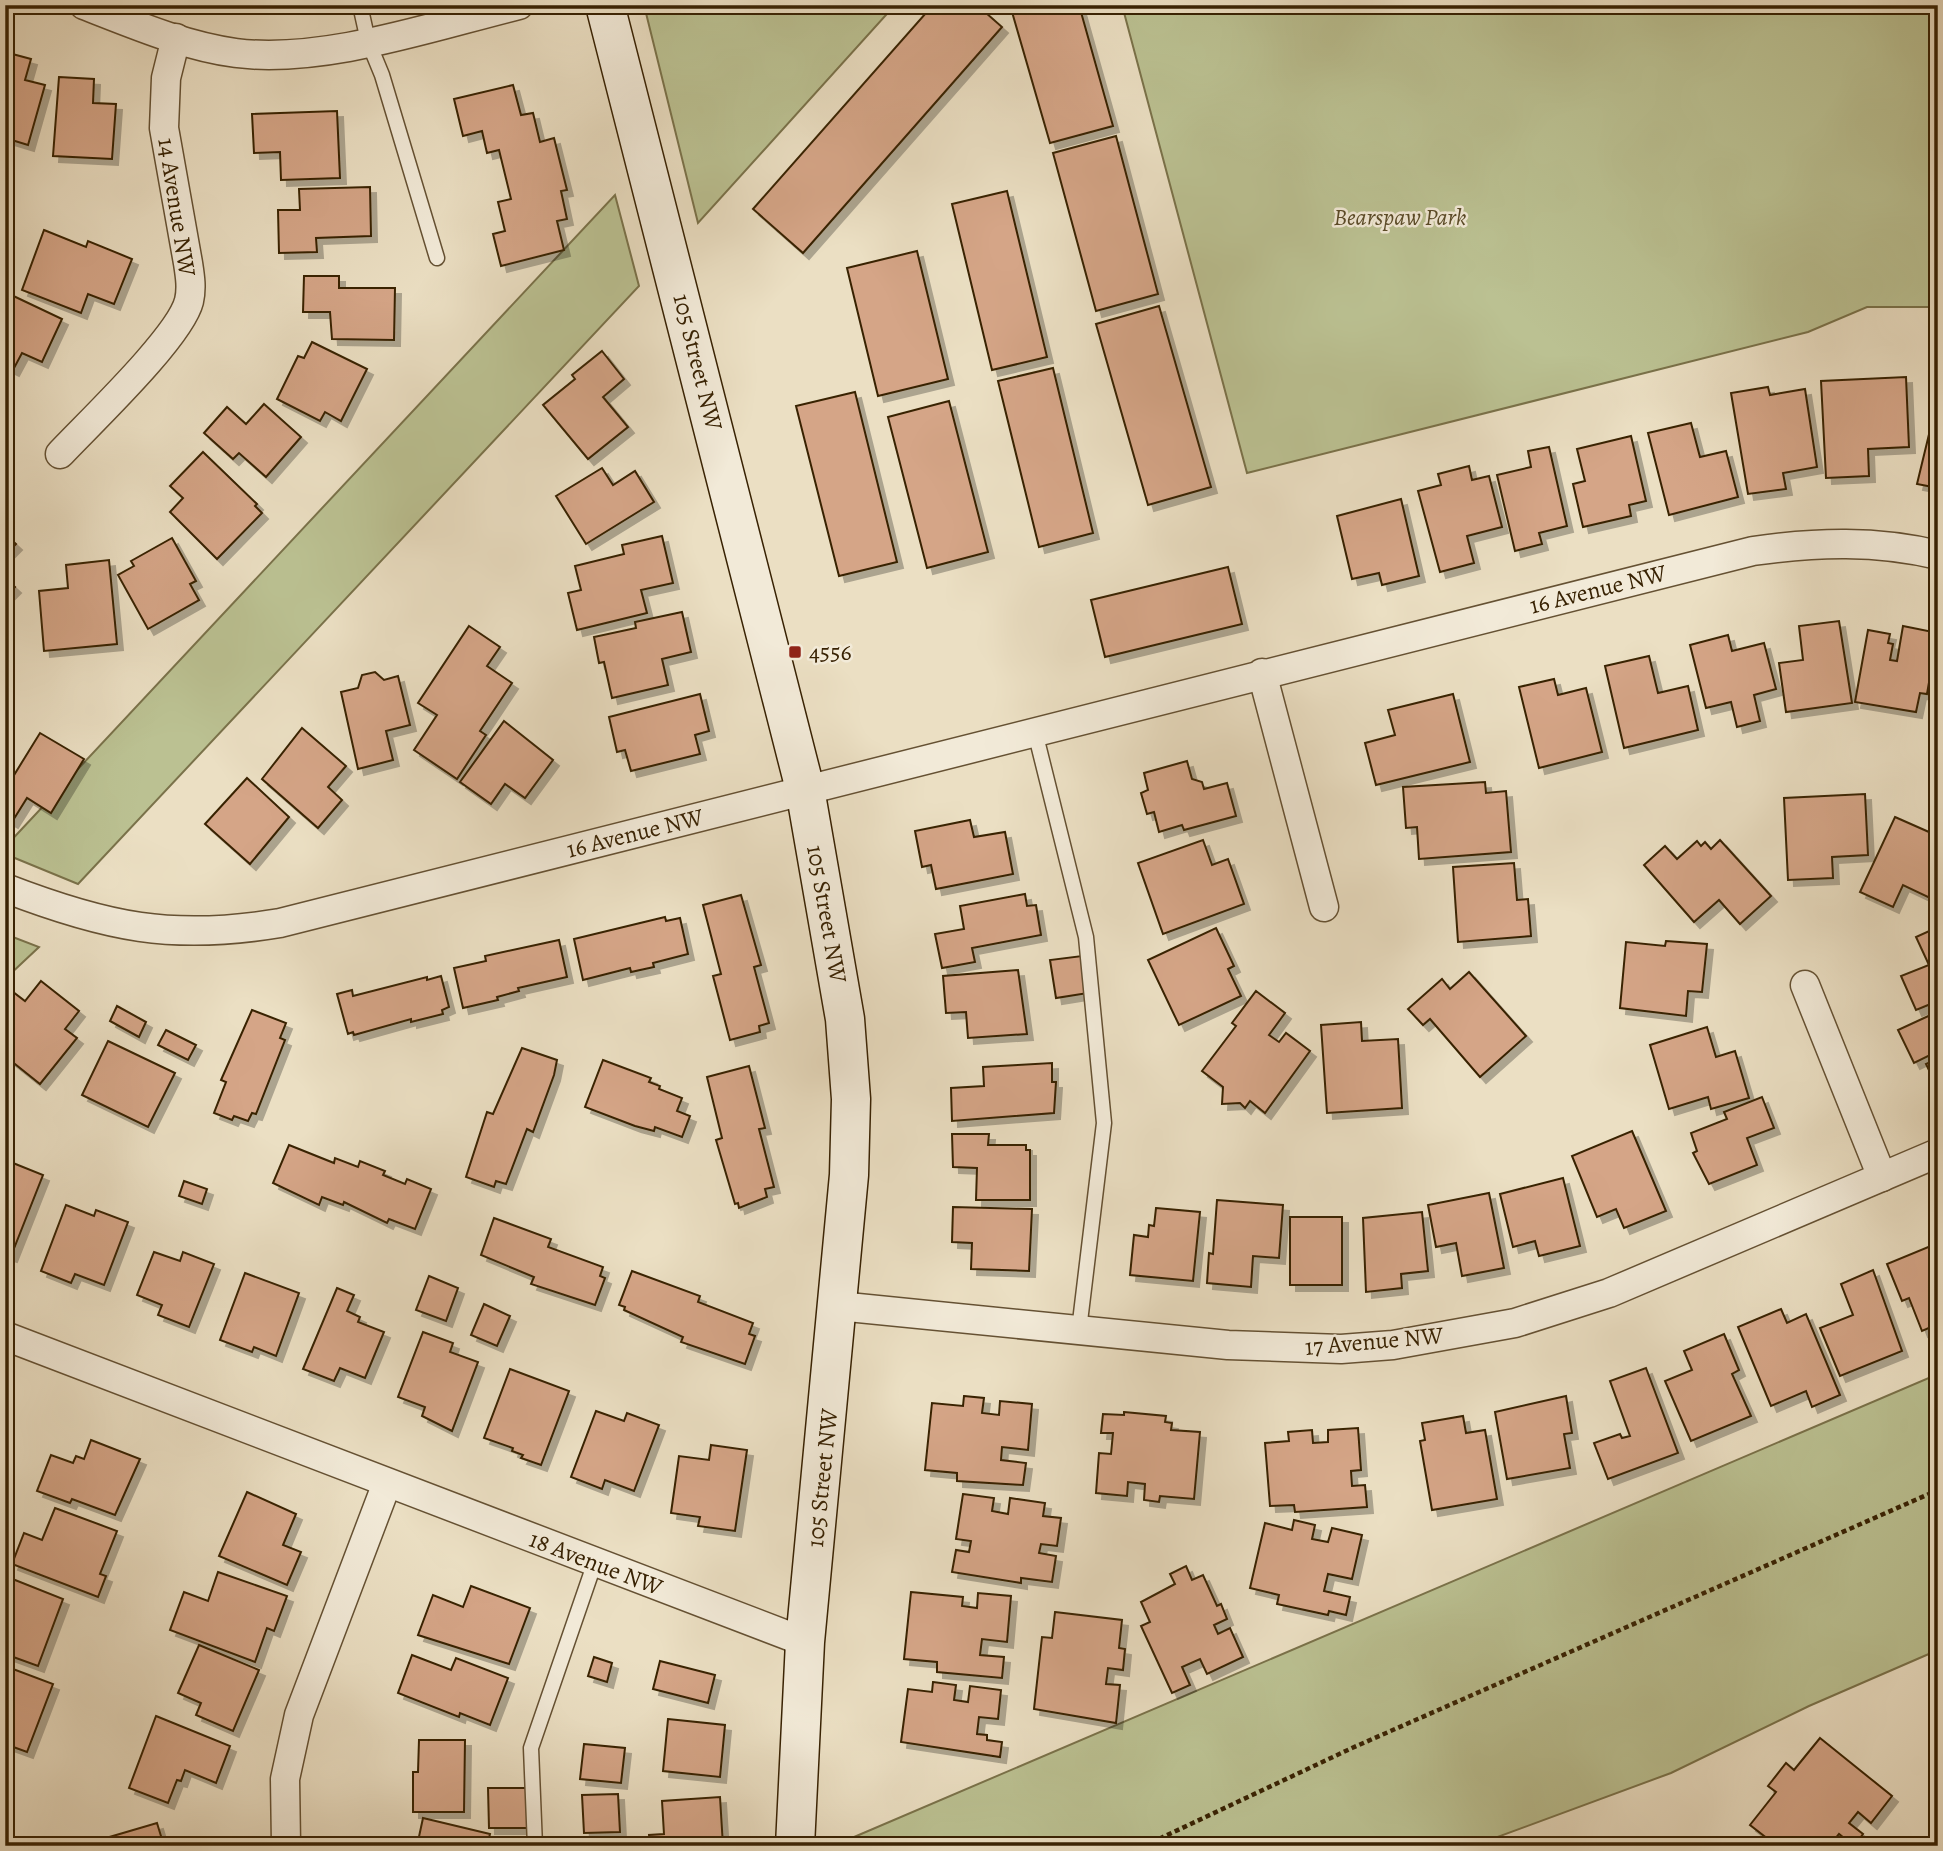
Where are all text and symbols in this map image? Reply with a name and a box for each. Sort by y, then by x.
street label: 14 Avenue NW [150,136,204,279]
park label: Bearspaw Park [1334,201,1467,233]
street label: 105 Street NW [666,290,731,434]
street label: 16 Avenue NW [1526,556,1670,621]
place label: 4556 [809,636,852,668]
marker: 4556 [787,644,803,660]
street label: 16 Avenue NW [563,800,707,865]
street label: 105 Street NW [799,843,855,986]
street label: 17 Avenue NW [1303,1319,1445,1363]
street label: 105 Street NW [799,1406,845,1549]
street label: 18 Avenue NW [525,1523,668,1603]

